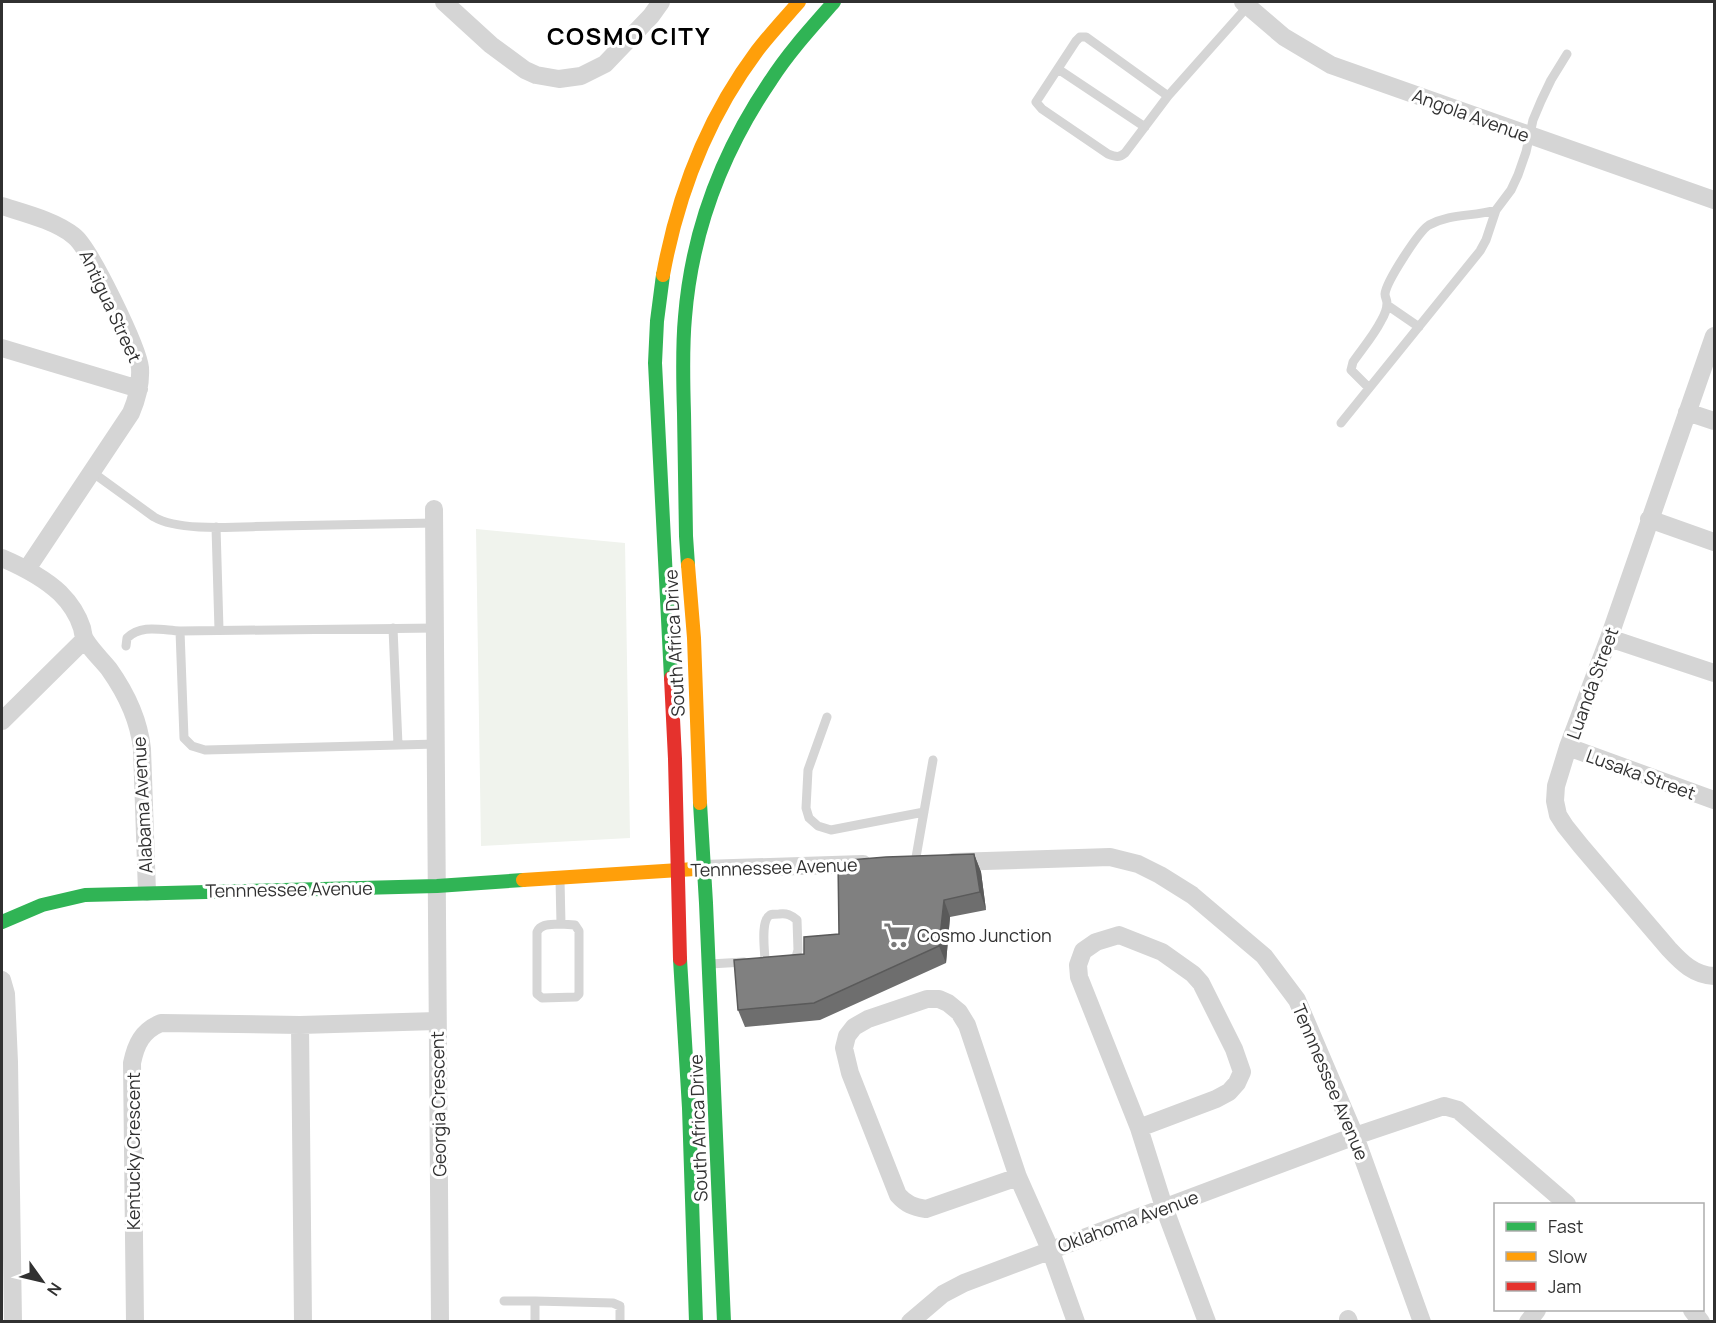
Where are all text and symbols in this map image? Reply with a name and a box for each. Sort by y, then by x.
district label: COSMO CITY [547,19,711,52]
street label: Angola Avenue [1409,83,1533,147]
street label: Antigua Street [74,246,148,366]
street label: South Africa Drive [658,569,690,717]
street label: Luanda Street [1561,624,1623,742]
street label: Alabama Avenue [126,736,158,874]
street label: Lusaka Street [1583,743,1699,805]
street label: Tennnessee Avenue [690,852,858,882]
street label: Tennnessee Avenue [205,876,373,902]
supermarket icon: Cosmo Junction [882,920,912,950]
place label: Cosmo Junction [917,923,1052,947]
street label: Tennnessee Avenue [1287,1000,1375,1164]
street label: Georgia Crescent [425,1031,451,1177]
street label: South Africa Drive [683,1054,713,1202]
street label: Kentucky Crescent [121,1072,145,1230]
street label: Oklahoma Avenue [1054,1184,1202,1258]
legend [1494,1203,1704,1311]
text: Fast [1548,1214,1583,1238]
text: Slow [1548,1244,1588,1268]
north arrow [12,1251,72,1311]
text: Jam [1548,1274,1582,1298]
text: N [42,1278,67,1300]

